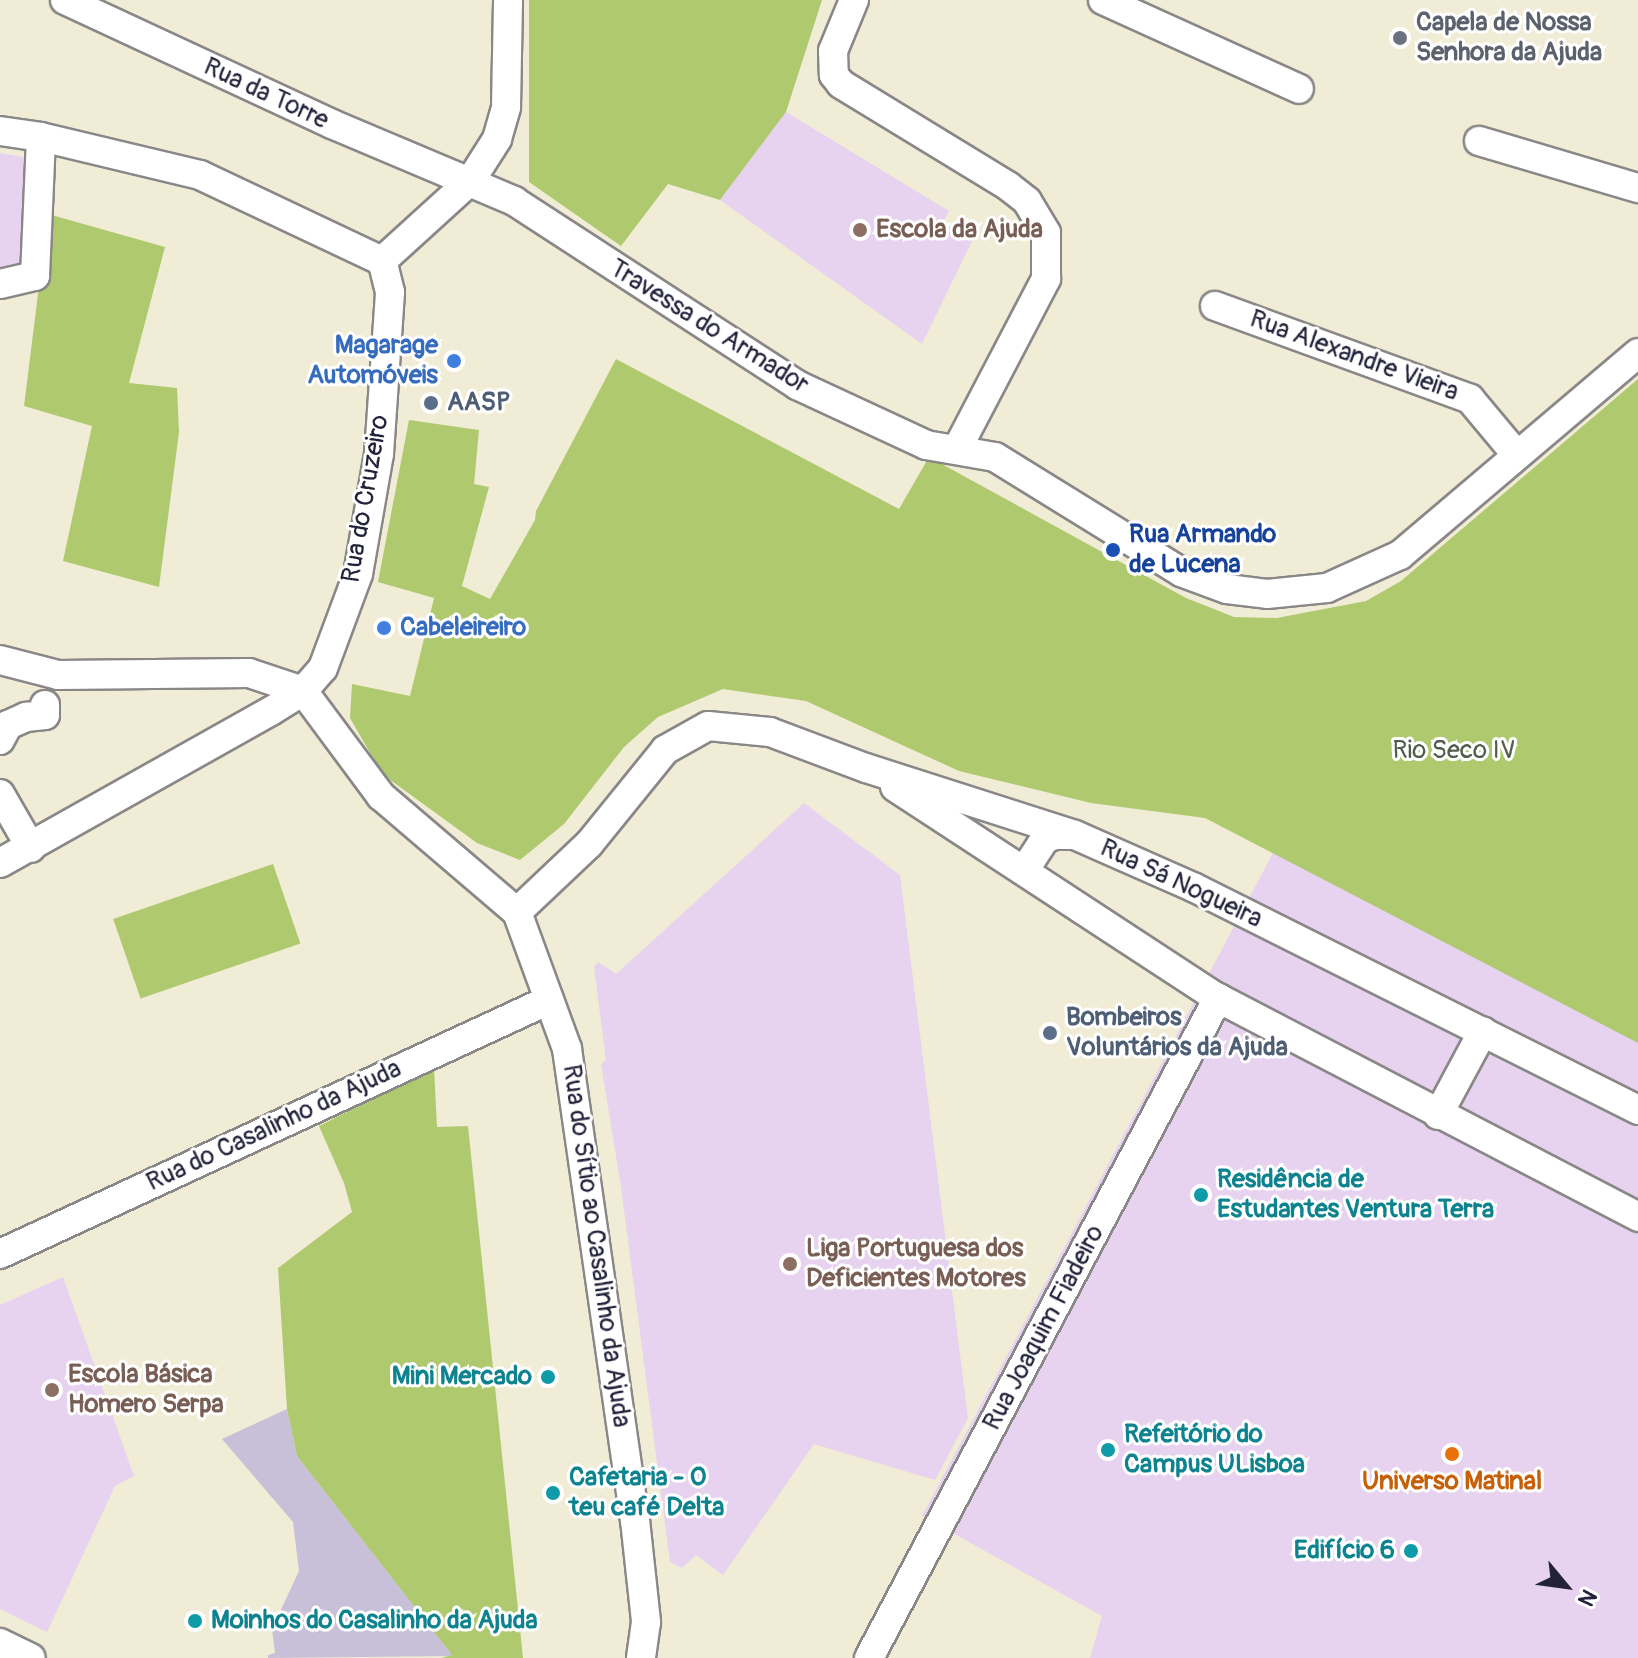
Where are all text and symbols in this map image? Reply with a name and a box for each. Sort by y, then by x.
place label: Capela de Nossa Senhora da Ajuda [1416,7,1602,68]
marker: Capela de Nossa Senhora da Ajuda [1391,29,1409,47]
street label: Rua da Torre [198,51,334,137]
place label: Escola da Ajuda [876,214,1043,246]
marker: Escola da Ajuda [851,221,869,239]
street label: Travessa do Armador [604,253,814,401]
street label: Rua Alexandre Vieira [1245,304,1463,408]
place label: Magarage Automóveis [307,330,438,392]
marker: Magarage Automóveis [445,352,463,370]
place label: AASP [447,387,510,419]
marker: AASP [422,394,440,412]
street label: Rua do Cruzeiro [336,413,396,585]
place label: Rua Armando de Lucena [1129,519,1276,580]
marker: Rua Armando de Lucena [1104,541,1122,559]
place label: Cabeleireiro [400,612,526,644]
marker: Cabeleireiro [375,619,393,637]
park label: Rio Seco IV [1393,735,1515,767]
street label: Rua Sá Nogueira [1095,833,1267,935]
place label: Bombeiros Voluntários da Ajuda [1066,1002,1288,1064]
marker: Bombeiros Voluntários da Ajuda [1041,1024,1059,1042]
street label: Rua do Casalinho da Ajuda [142,1053,406,1199]
street label: Rua do Sítio ao Casalinho da Ajuda [555,1063,637,1429]
place label: Residência de Estudantes Ventura Terra [1217,1164,1494,1226]
marker: Residência de Estudantes Ventura Terra [1192,1186,1210,1204]
street label: Rua Joaquim Fiadeiro [977,1220,1111,1436]
place label: Liga Portuguesa dos Deficientes Motores [806,1233,1026,1294]
marker: Liga Portuguesa dos Deficientes Motores [781,1255,799,1273]
place label: Escola Básica Homero Serpa [68,1359,224,1420]
place label: Mini Mercado [392,1361,532,1393]
marker: Mini Mercado [539,1368,557,1386]
marker: Escola Básica Homero Serpa [43,1381,61,1399]
place label: Refeitório do Campus ULisboa [1124,1419,1305,1480]
marker: Refeitório do Campus ULisboa [1099,1441,1117,1459]
marker: Universo Matinal [1443,1445,1461,1463]
place label: Cafetaria - O teu café Delta [569,1462,724,1524]
place label: Universo Matinal [1362,1466,1542,1498]
marker: Cafetaria - O teu café Delta [544,1484,562,1502]
place label: Edifício 6 [1294,1535,1395,1567]
marker: Edifício 6 [1402,1542,1420,1560]
north arrow [1526,1546,1606,1626]
text: N [1571,1584,1603,1611]
place label: Moinhos do Casalinho da Ajuda [211,1605,538,1637]
marker: Moinhos do Casalinho da Ajuda [186,1612,204,1630]

